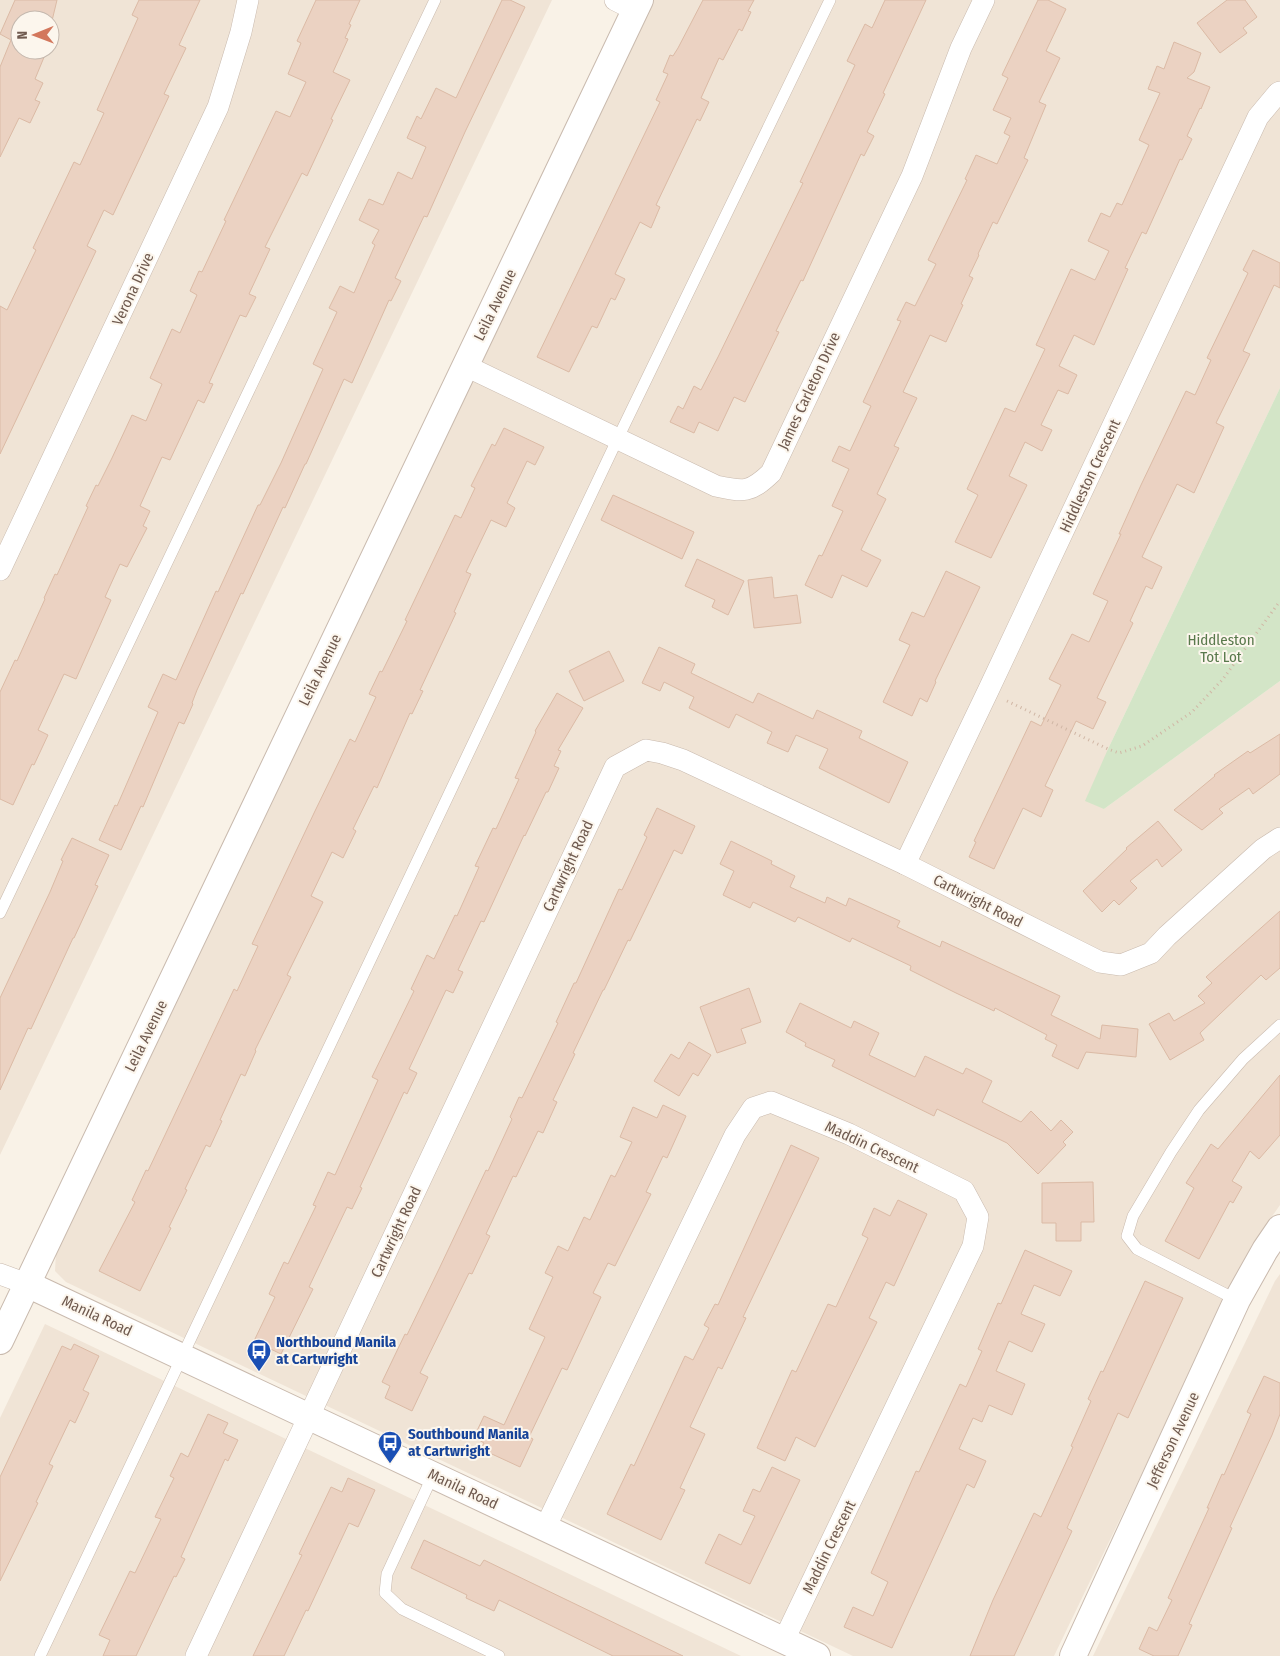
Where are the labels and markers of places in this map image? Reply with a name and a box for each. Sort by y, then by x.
place label: Northbound Manila at Cartwright [276,1333,397,1368]
bus stop icon: Northbound Manila at Cartwright [246,1338,272,1372]
place label: Southbound Manila at Cartwright [408,1425,530,1460]
bus stop icon: Southbound Manila at Cartwright [377,1430,403,1464]

